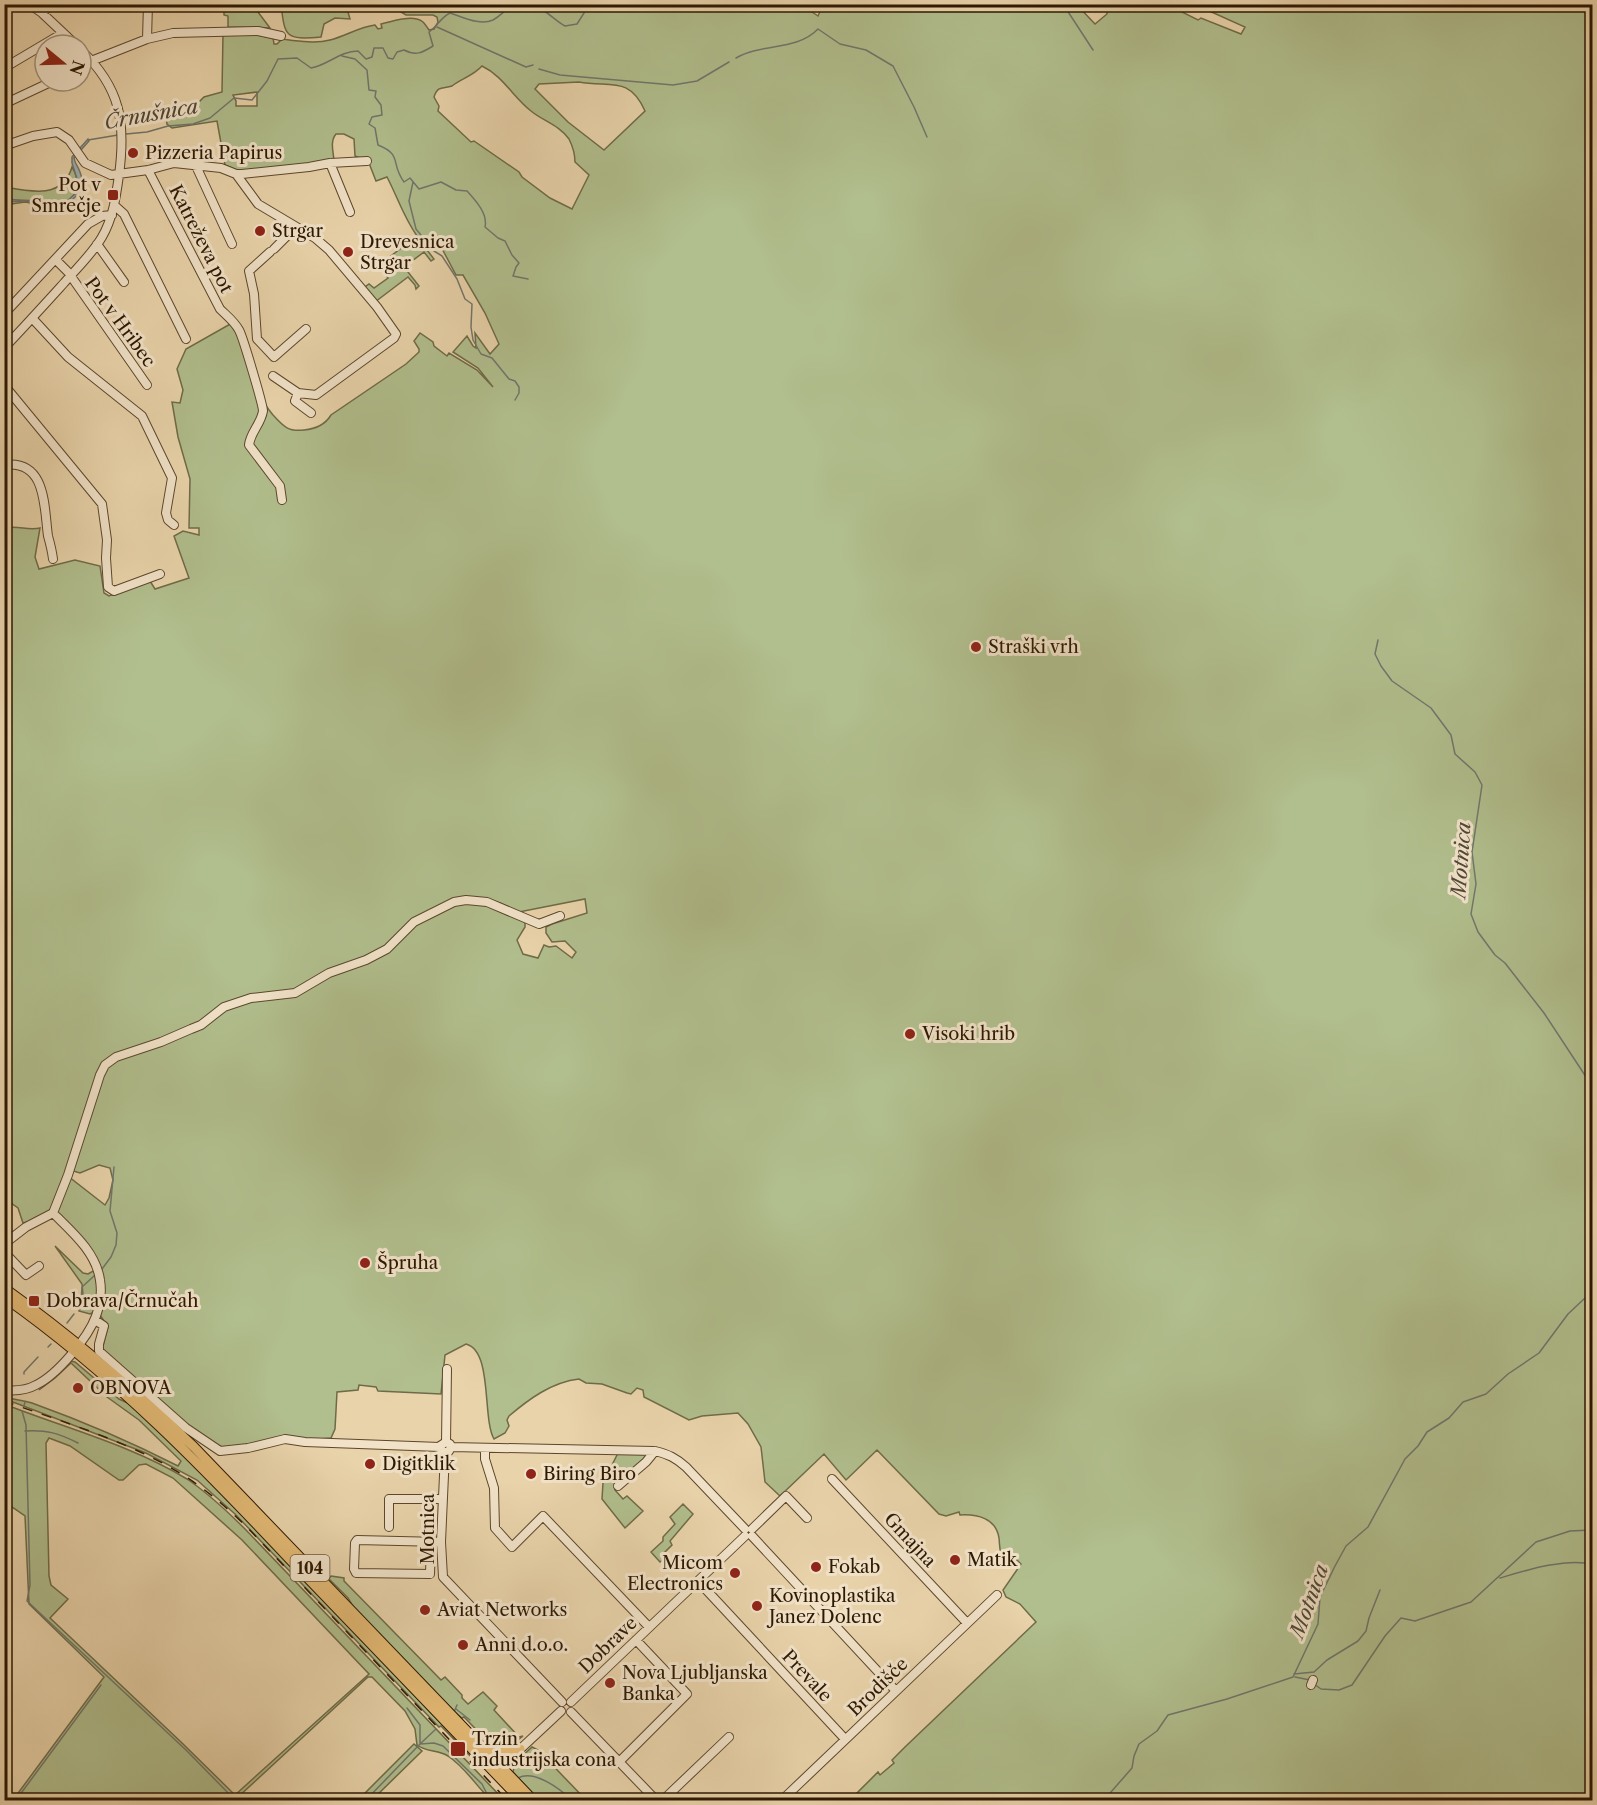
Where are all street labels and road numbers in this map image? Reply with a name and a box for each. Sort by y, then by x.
street label: Katreževa pot [164,181,238,297]
street label: Pot v Hribec [80,273,160,371]
street label: Motnica [417,1493,439,1564]
street label: Gmajna [879,1508,941,1572]
road number: 104 [290,1555,330,1581]
street label: Dobrave [574,1612,642,1678]
street label: Prevale [777,1645,837,1707]
street label: Brodišče [843,1653,913,1721]

